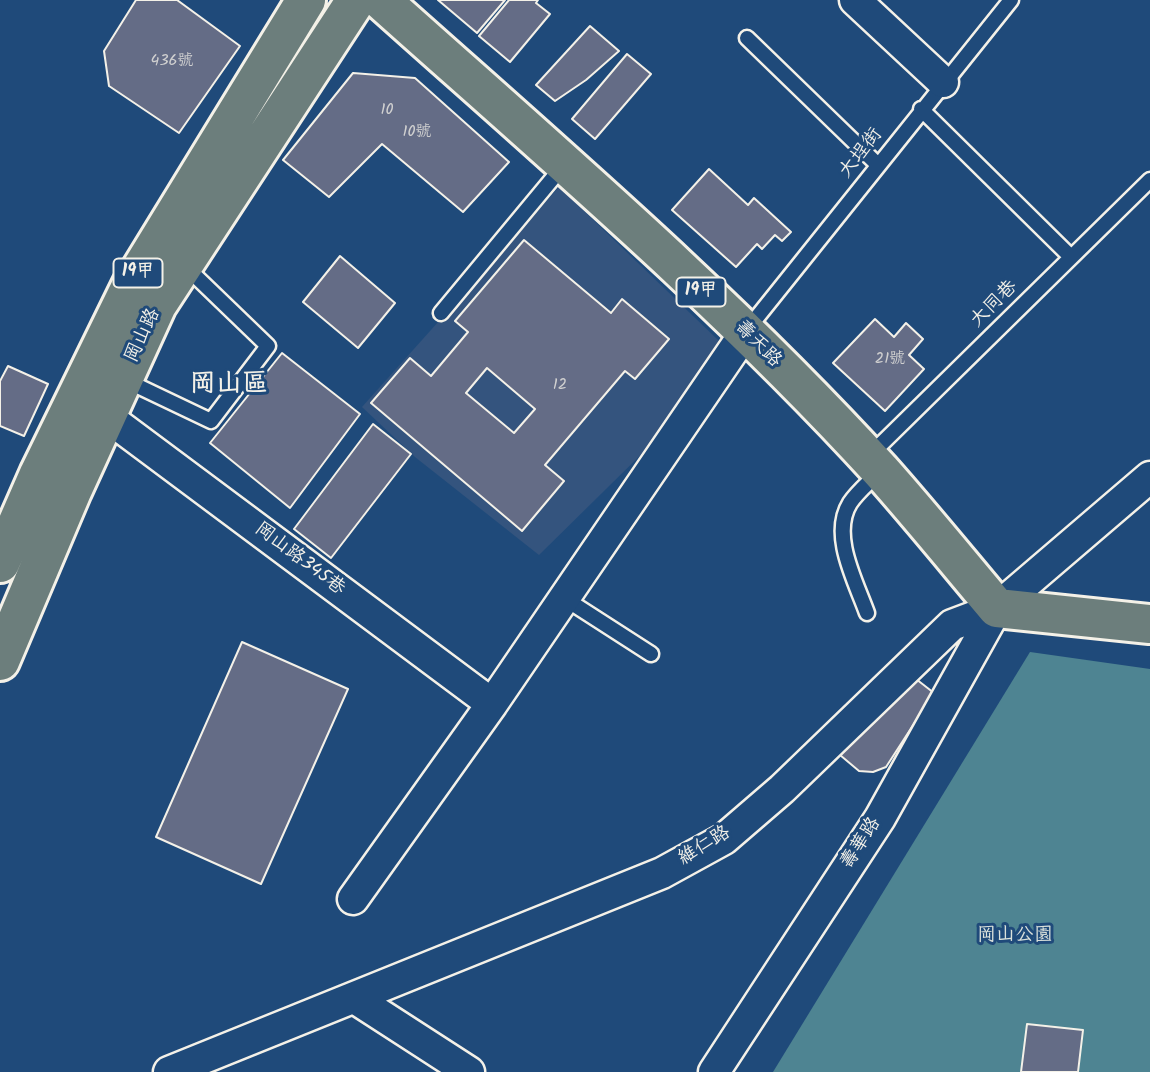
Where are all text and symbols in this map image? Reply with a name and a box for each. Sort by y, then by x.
house number: 436號 [151,52,193,72]
house number: 10 [380,101,394,121]
house number: 10號 [402,123,432,143]
street label: 大埕街 [835,125,889,183]
road number: 19甲 [114,258,162,288]
street label: 大同巷 [967,277,1023,333]
road number: 19甲 [676,278,726,306]
street label: 岡山路 [122,305,166,367]
street label: 壽天路 [729,317,785,373]
house number: 21號 [875,350,905,370]
district label: 岡山區 [190,371,268,403]
house number: 12 [553,376,567,396]
street label: 岡山路345巷 [249,519,349,601]
street label: 壽華路 [837,814,887,874]
street label: 維仁路 [675,823,735,871]
park label: 岡山公園 [977,926,1053,948]

